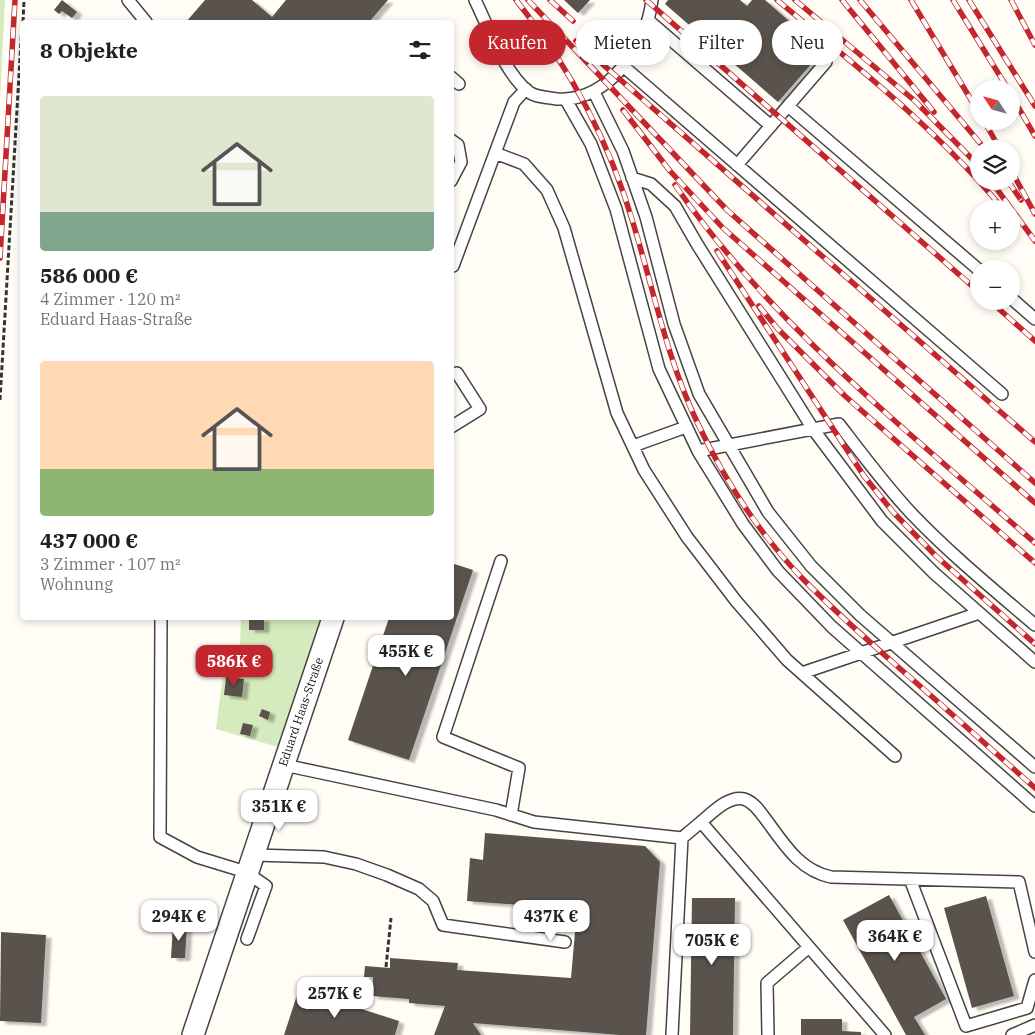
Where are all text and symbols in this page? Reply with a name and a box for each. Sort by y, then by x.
chip: Kaufen [469,20,566,65]
chip: Mieten [576,20,670,65]
chip: Filter [680,20,762,65]
chip: Neu [772,20,843,65]
text: 8 Objekte [40,36,138,64]
icon: filters [406,36,434,64]
north arrow [970,80,1020,130]
map controls [970,80,1020,310]
icon: home [192,129,282,219]
button: layers [970,140,1020,190]
button: + [970,200,1020,250]
button: − [970,260,1020,310]
text: 586 000 € [40,261,138,289]
text: 4 Zimmer · 120 m² [40,289,181,309]
text: Eduard Haas-Straße [40,309,192,329]
icon: home [192,394,282,484]
text: 437 000 € [40,526,138,554]
text: 3 Zimmer · 107 m² [40,554,181,574]
text: Wohnung [40,574,113,594]
pin: 455K € [365,634,447,677]
text: 455K € [379,641,433,661]
pin: 586K € [193,644,275,687]
text: 586K € [207,651,261,671]
street label: Eduard Haas-Straße [275,655,326,768]
pin: 351K € [238,790,320,832]
text: 351K € [252,796,306,816]
pin: 294K € [138,900,220,942]
pin: 437K € [510,900,592,942]
text: 294K € [152,906,206,926]
text: 437K € [524,906,578,926]
pin: 364K € [854,920,936,962]
pin: 705K € [671,924,753,966]
text: 364K € [868,926,922,946]
text: 705K € [685,930,739,950]
pin: 257K € [294,976,376,1019]
text: 257K € [308,983,362,1003]

